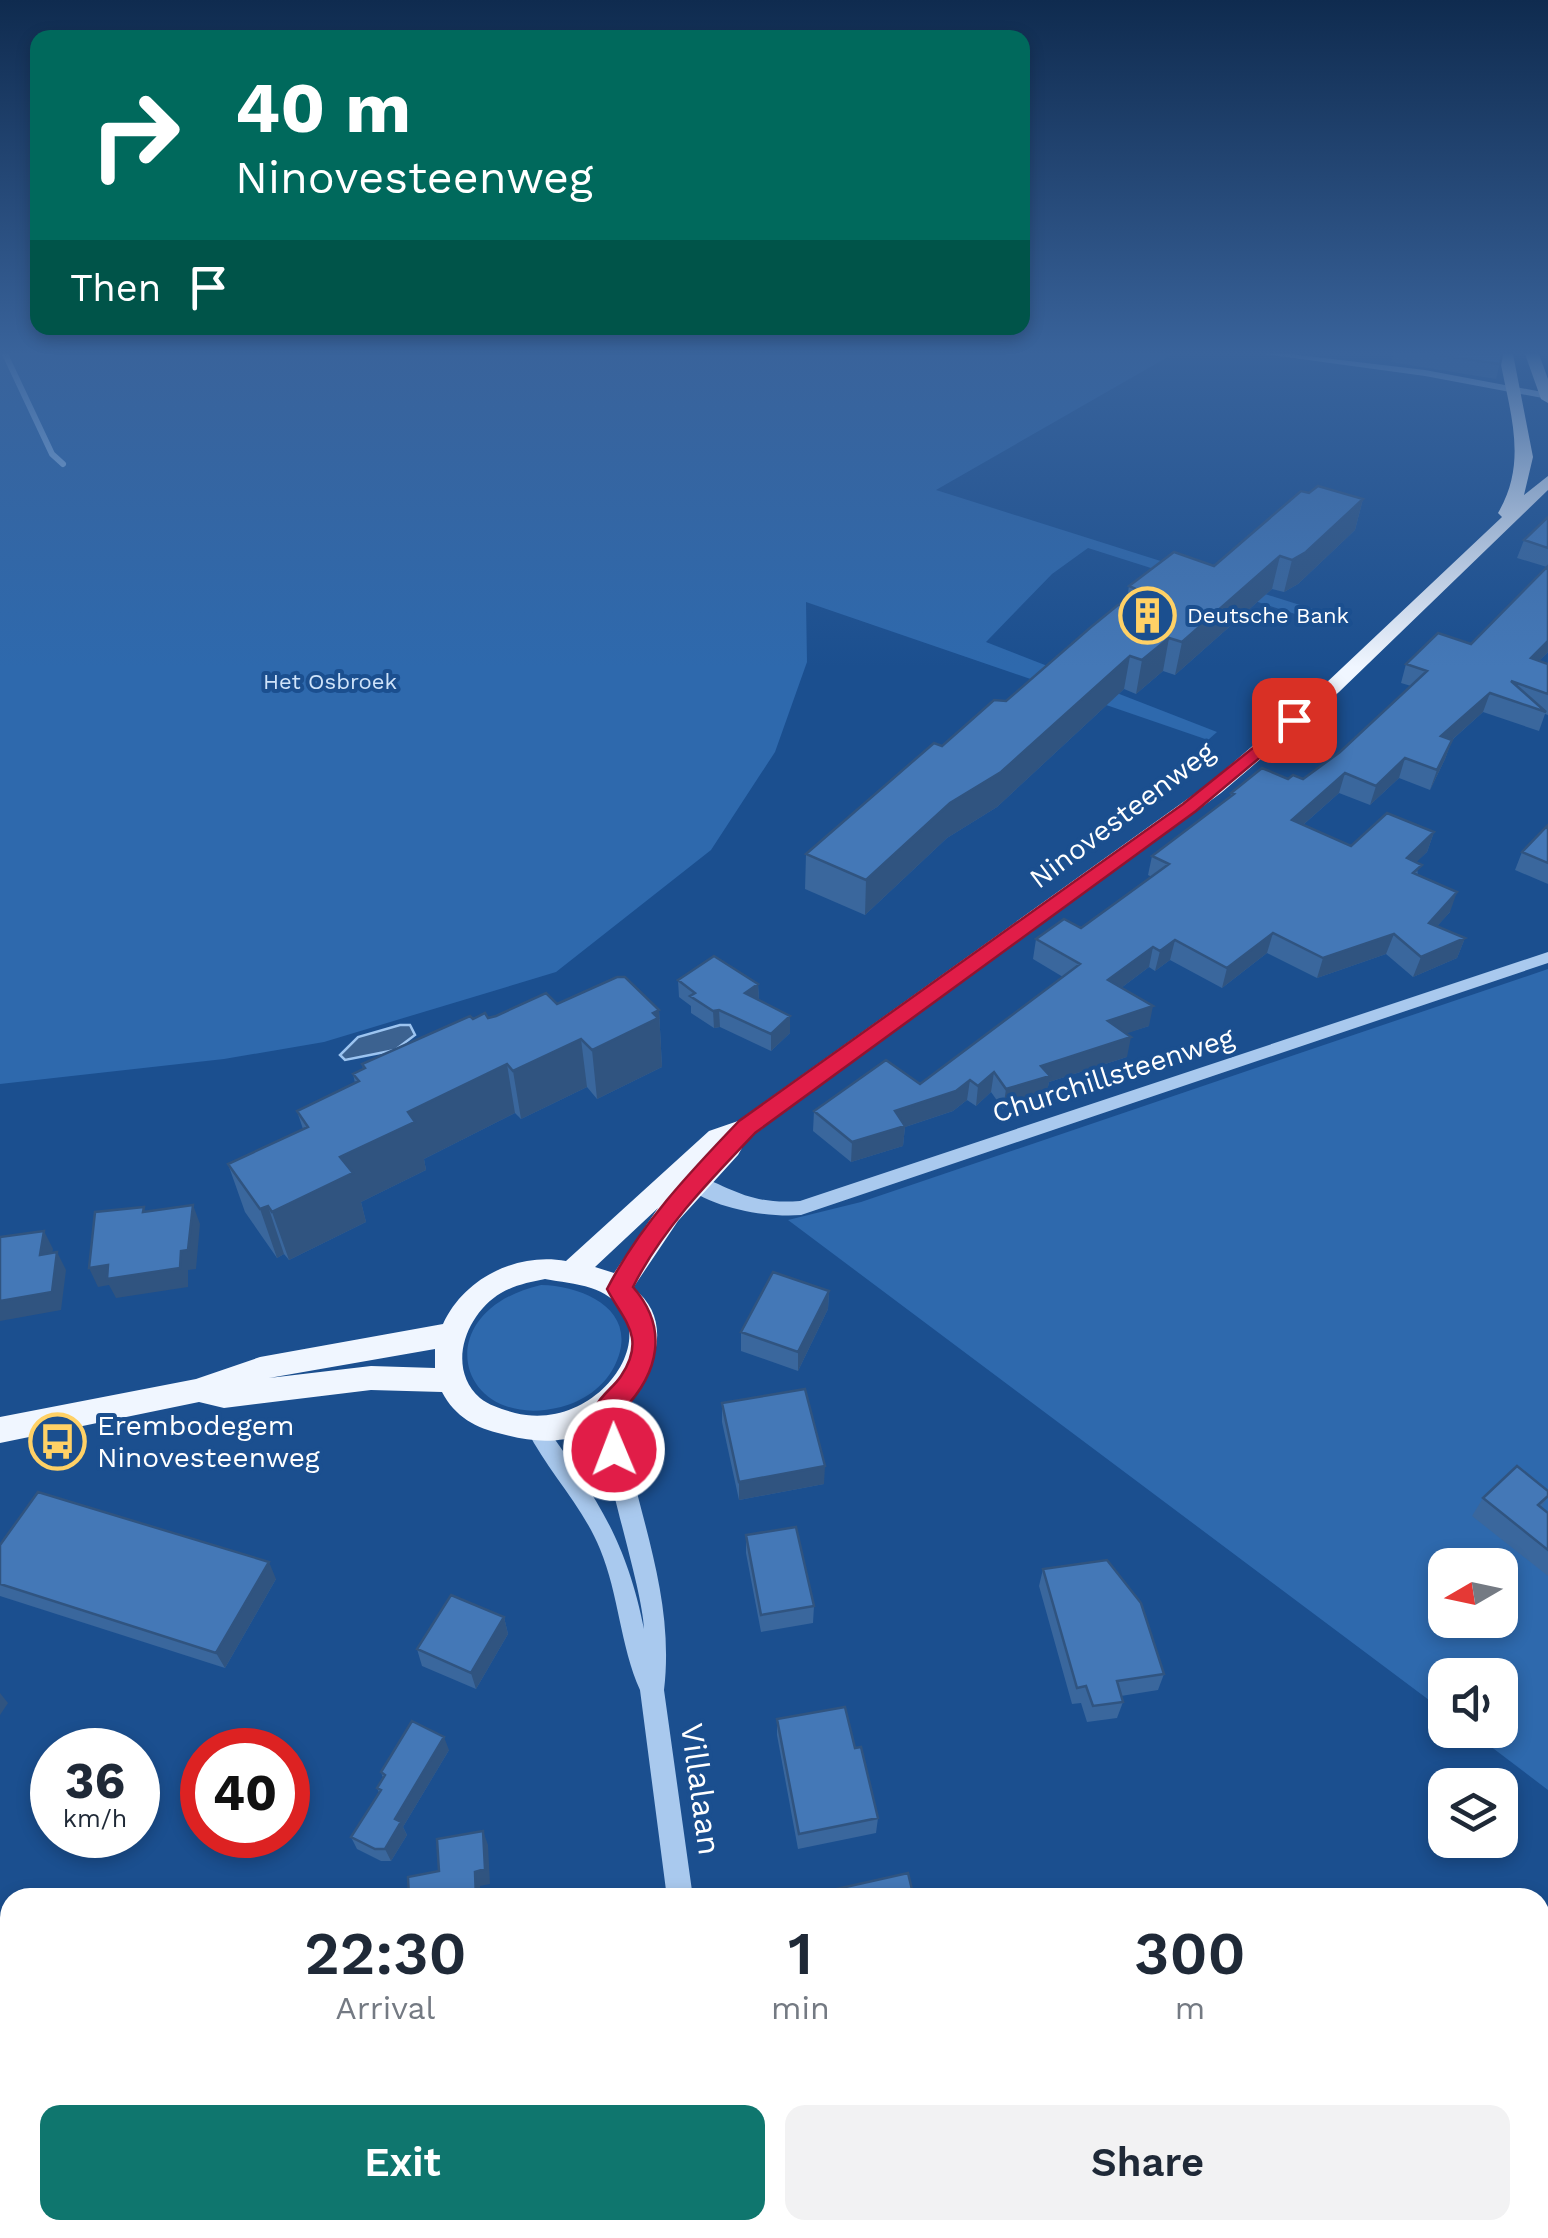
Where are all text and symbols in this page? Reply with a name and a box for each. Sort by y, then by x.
text: 40 m [235,67,411,149]
icon: right [70,70,200,200]
text: Ninovesteenweg [235,151,593,204]
icon: arrive [181,260,236,315]
text: Then [70,266,161,310]
building icon: Deutsche Bank [1118,585,1178,645]
place label: Deutsche Bank [1187,603,1349,628]
park label: Het Osbroek [263,669,397,694]
pin [1252,678,1337,763]
icon: arrive [1267,693,1322,748]
street label: Ninovesteenweg [1023,735,1221,895]
street label: Churchillsteenweg [988,1020,1238,1130]
position arrow [562,1398,666,1502]
place label: Erembodegem Ninovesteenweg [97,1409,320,1474]
bus stop icon: Erembodegem Ninovesteenweg [28,1411,88,1471]
north arrow [1428,1548,1518,1638]
map controls [1428,1548,1518,1858]
button: sound [1428,1658,1518,1748]
street label: Villalaan [673,1721,729,1857]
speed limit sign: 40 [180,1728,310,1858]
text: 36 [65,1751,125,1810]
button: layers [1428,1768,1518,1858]
text: km/h [63,1804,127,1833]
text: 22:30 [304,1918,467,1989]
text: 1 [788,1918,813,1989]
text: 300 [1134,1918,1246,1989]
text: Arrival [336,1989,435,2027]
text: min [771,1989,830,2027]
text: m [1175,1989,1205,2027]
button: Exit [40,2105,765,2220]
button: Share [785,2105,1510,2220]

